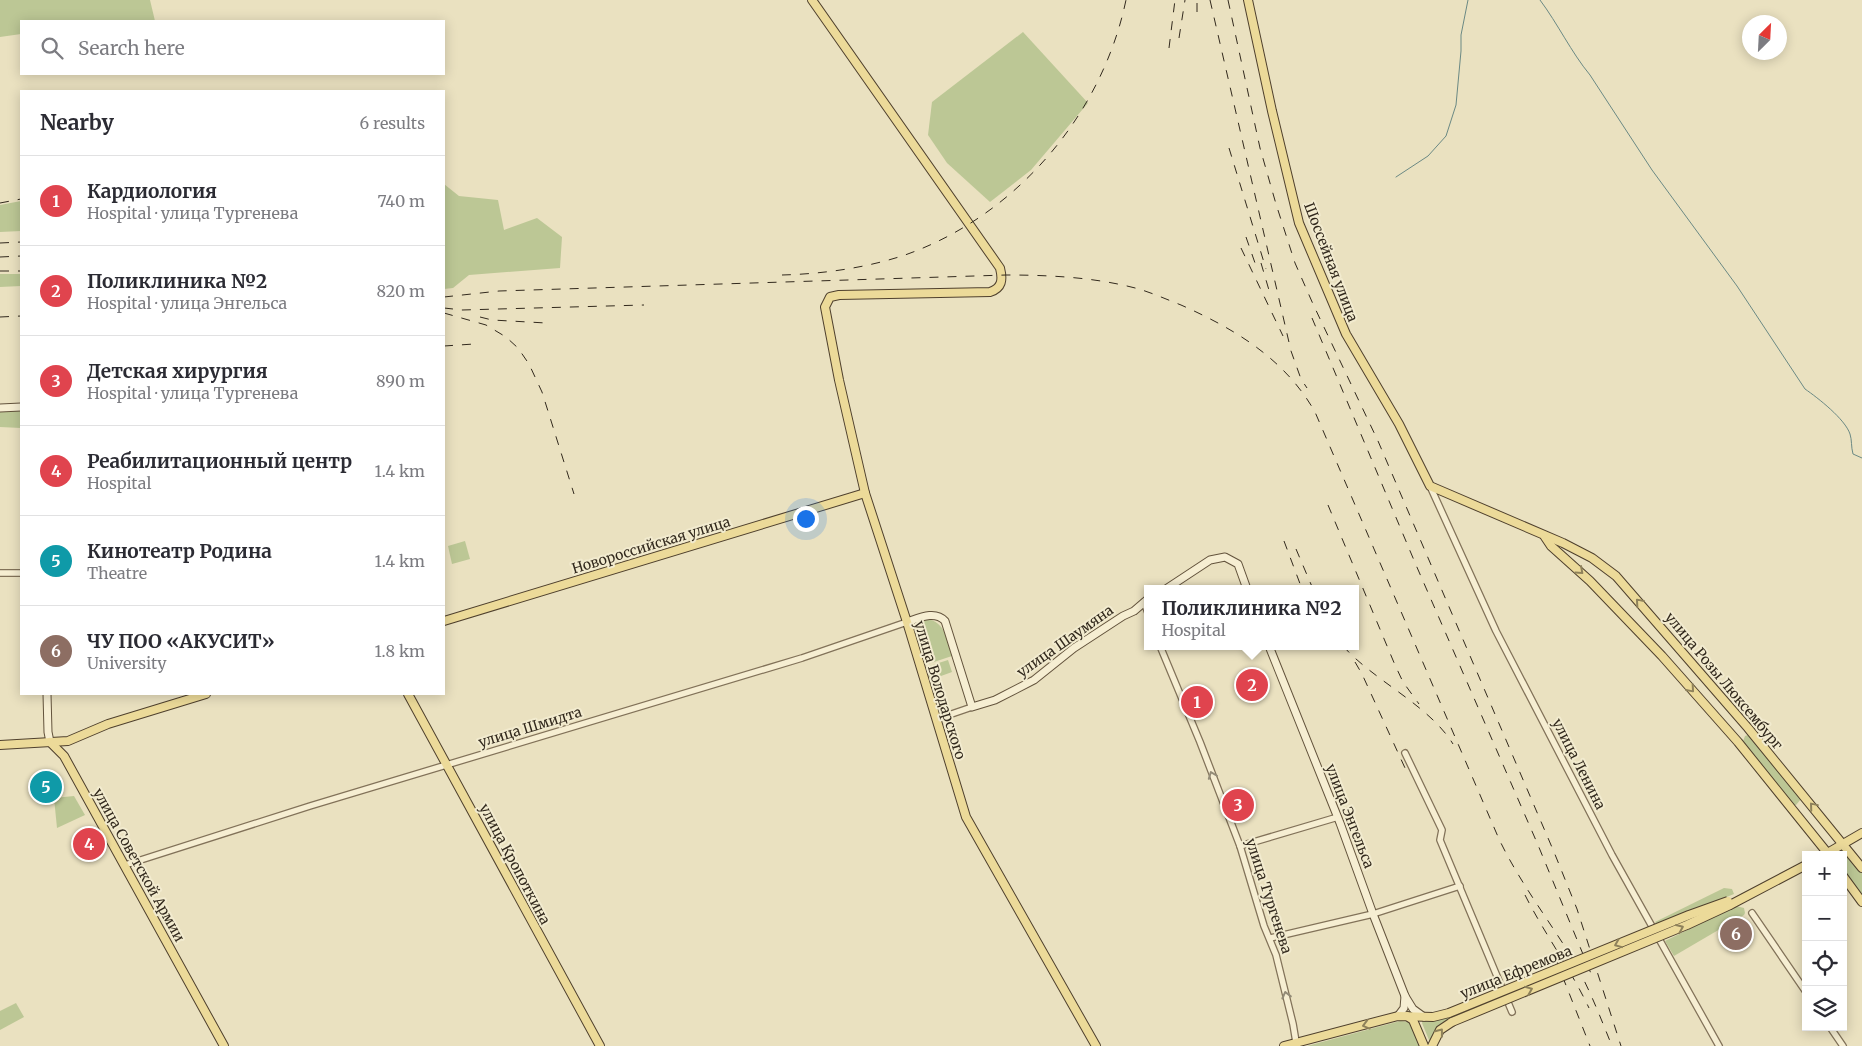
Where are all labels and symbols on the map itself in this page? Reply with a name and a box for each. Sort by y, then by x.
north arrow [1742,15,1787,60]
street label: Шоссейная улица [1300,200,1362,325]
your location [793,506,819,532]
street label: Новороссийская улица [570,512,733,578]
one-way arrow [1574,565,1583,574]
one-way arrow [1636,599,1645,608]
street label: улица Шаумяна [1013,601,1117,681]
street label: улица Розы Люксембург [1661,609,1787,753]
street label: улица Володарского [910,618,970,762]
pin: 2 [1236,666,1268,704]
pin: 1 [1181,683,1213,721]
one-way arrow [1685,684,1694,693]
street label: улица Шмидта [476,703,584,751]
street label: улица Ленина [1548,716,1610,813]
street label: улица Энгельса [1322,761,1378,871]
pin: 5 [30,768,62,806]
one-way arrow [1208,771,1218,779]
street label: улица Советской Армии [89,785,189,945]
pin: 3 [1222,786,1254,824]
street label: улица Кропоткина [476,801,555,928]
one-way arrow [1809,803,1818,812]
pin: 4 [73,825,105,863]
street label: улица Тургенева [1242,836,1296,956]
pin: 6 [1720,915,1752,953]
one-way arrow [1675,923,1684,934]
one-way arrow [1614,938,1623,948]
street label: улица Ефремова [1458,941,1575,1003]
one-way arrow [1525,985,1533,995]
one-way arrow [1281,990,1292,999]
one-way arrow [1363,1019,1371,1029]
one-way arrow [1434,1028,1443,1038]

